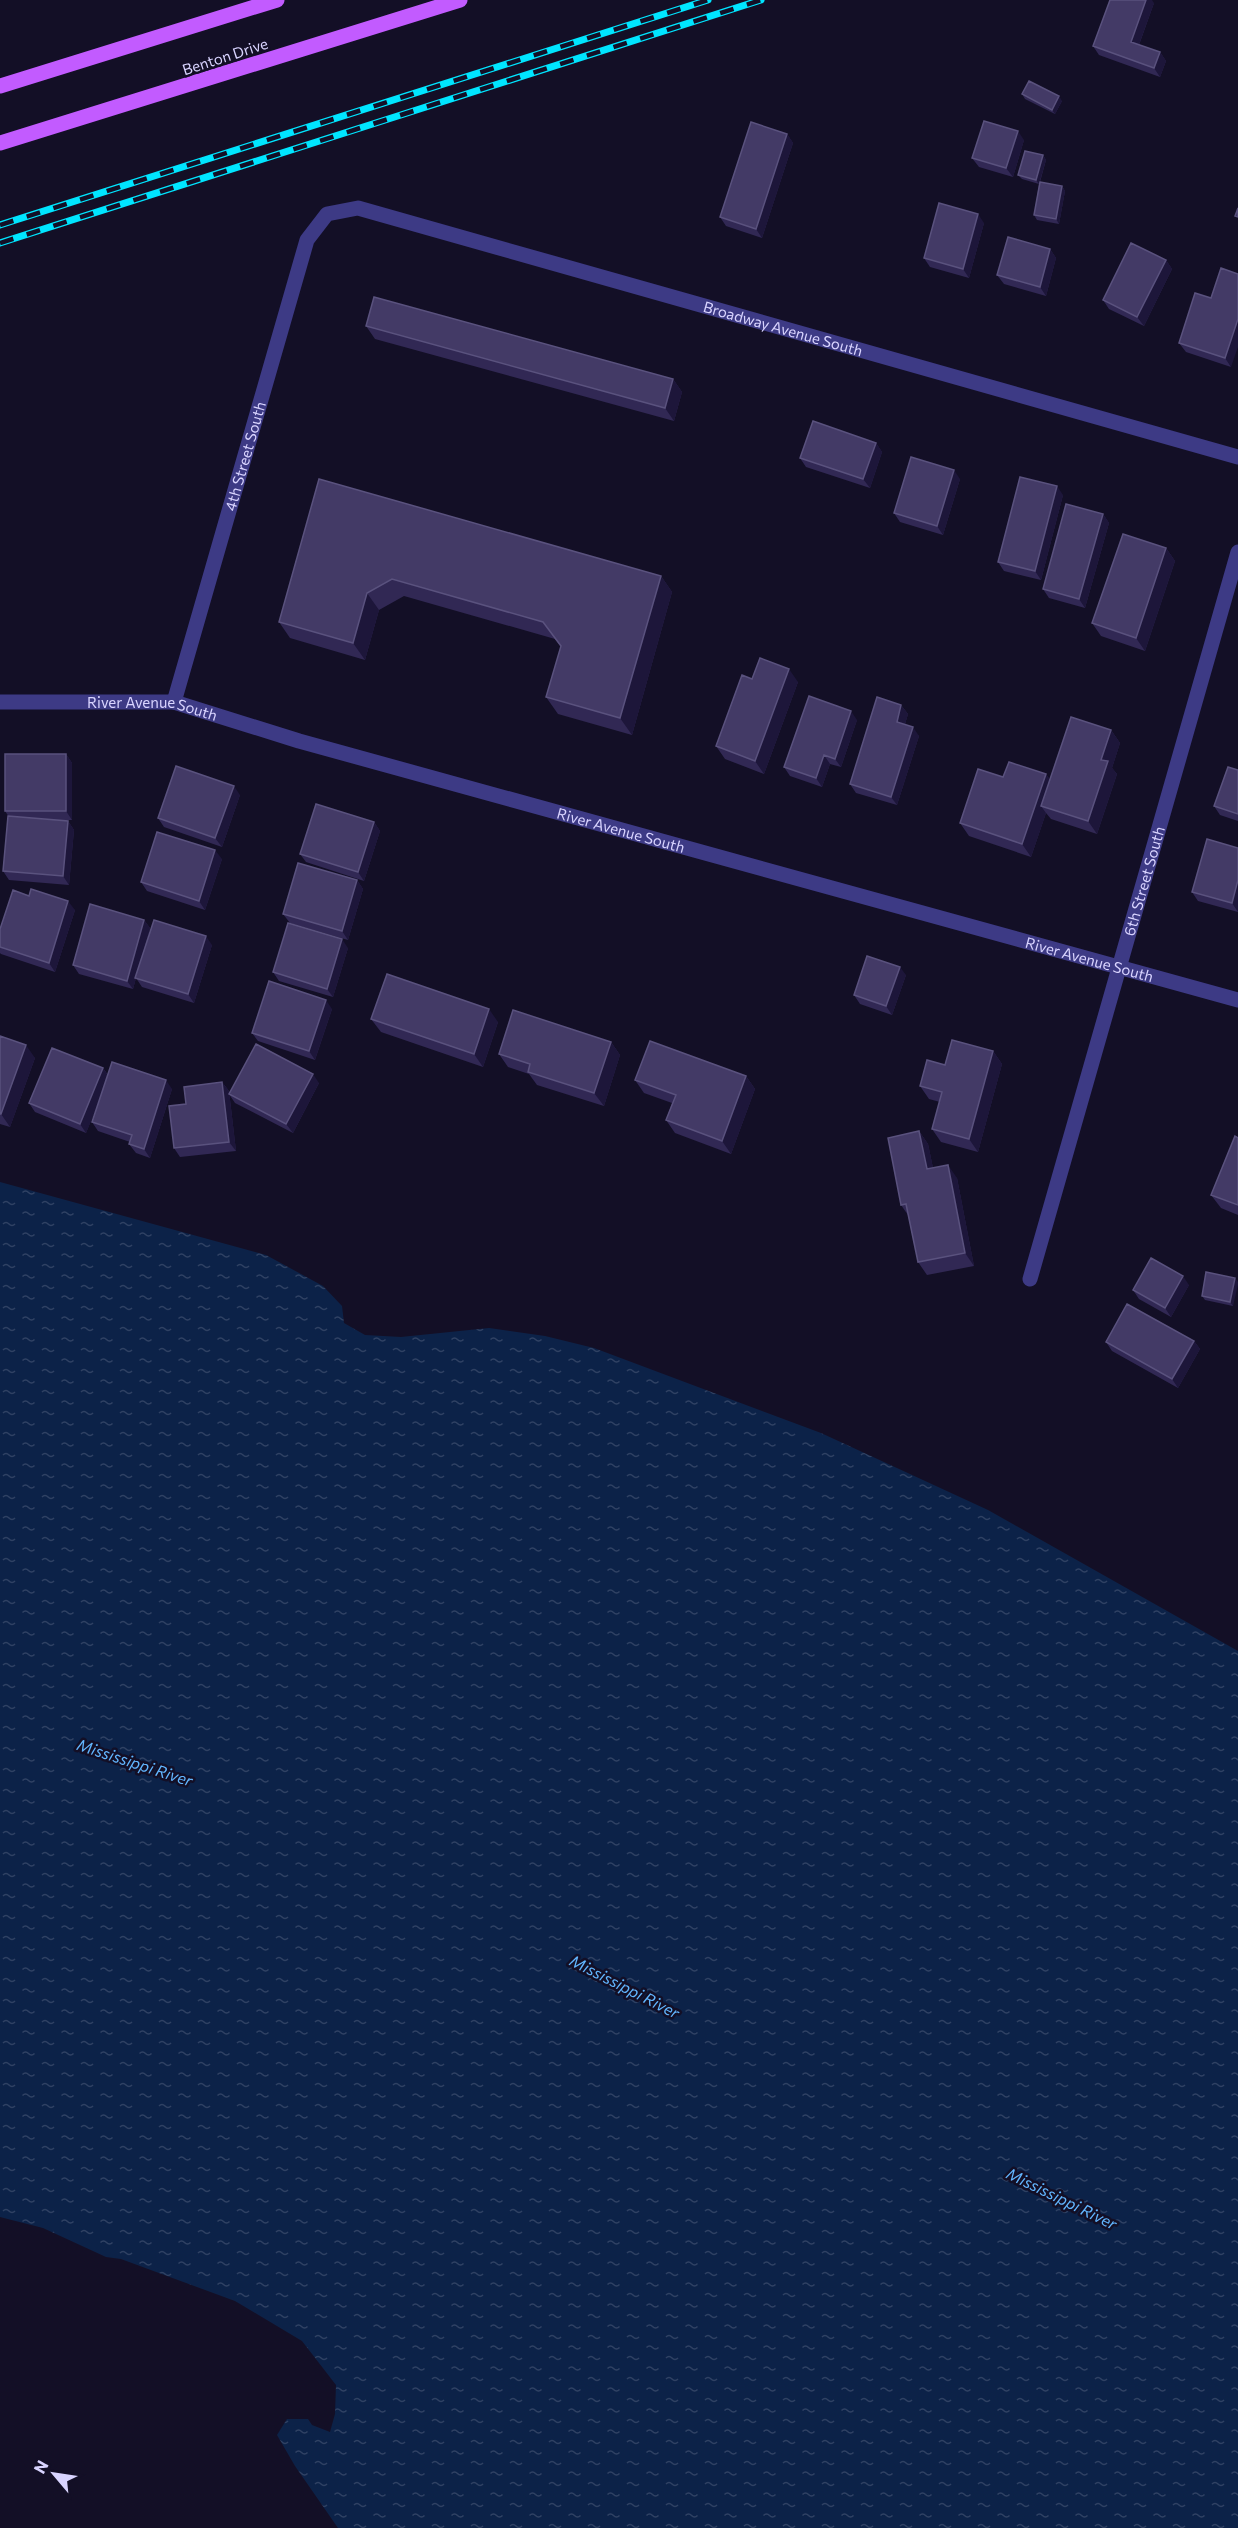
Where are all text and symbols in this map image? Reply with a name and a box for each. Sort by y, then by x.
street label: Benton Drive [180,34,270,78]
street label: Broadway Avenue South [701,297,865,359]
street label: 4th Street South [221,399,269,513]
street label: River Avenue South [87,693,220,724]
street label: River Avenue South [555,804,687,856]
street label: 6th Street South [1120,824,1168,938]
street label: River Avenue South [1024,933,1156,985]
water label: Mississippi River [75,1734,196,1790]
water label: Mississippi River [567,1950,684,2022]
water label: Mississippi River [1004,2163,1121,2233]
north arrow [24,2444,84,2504]
text: N [29,2457,52,2476]

